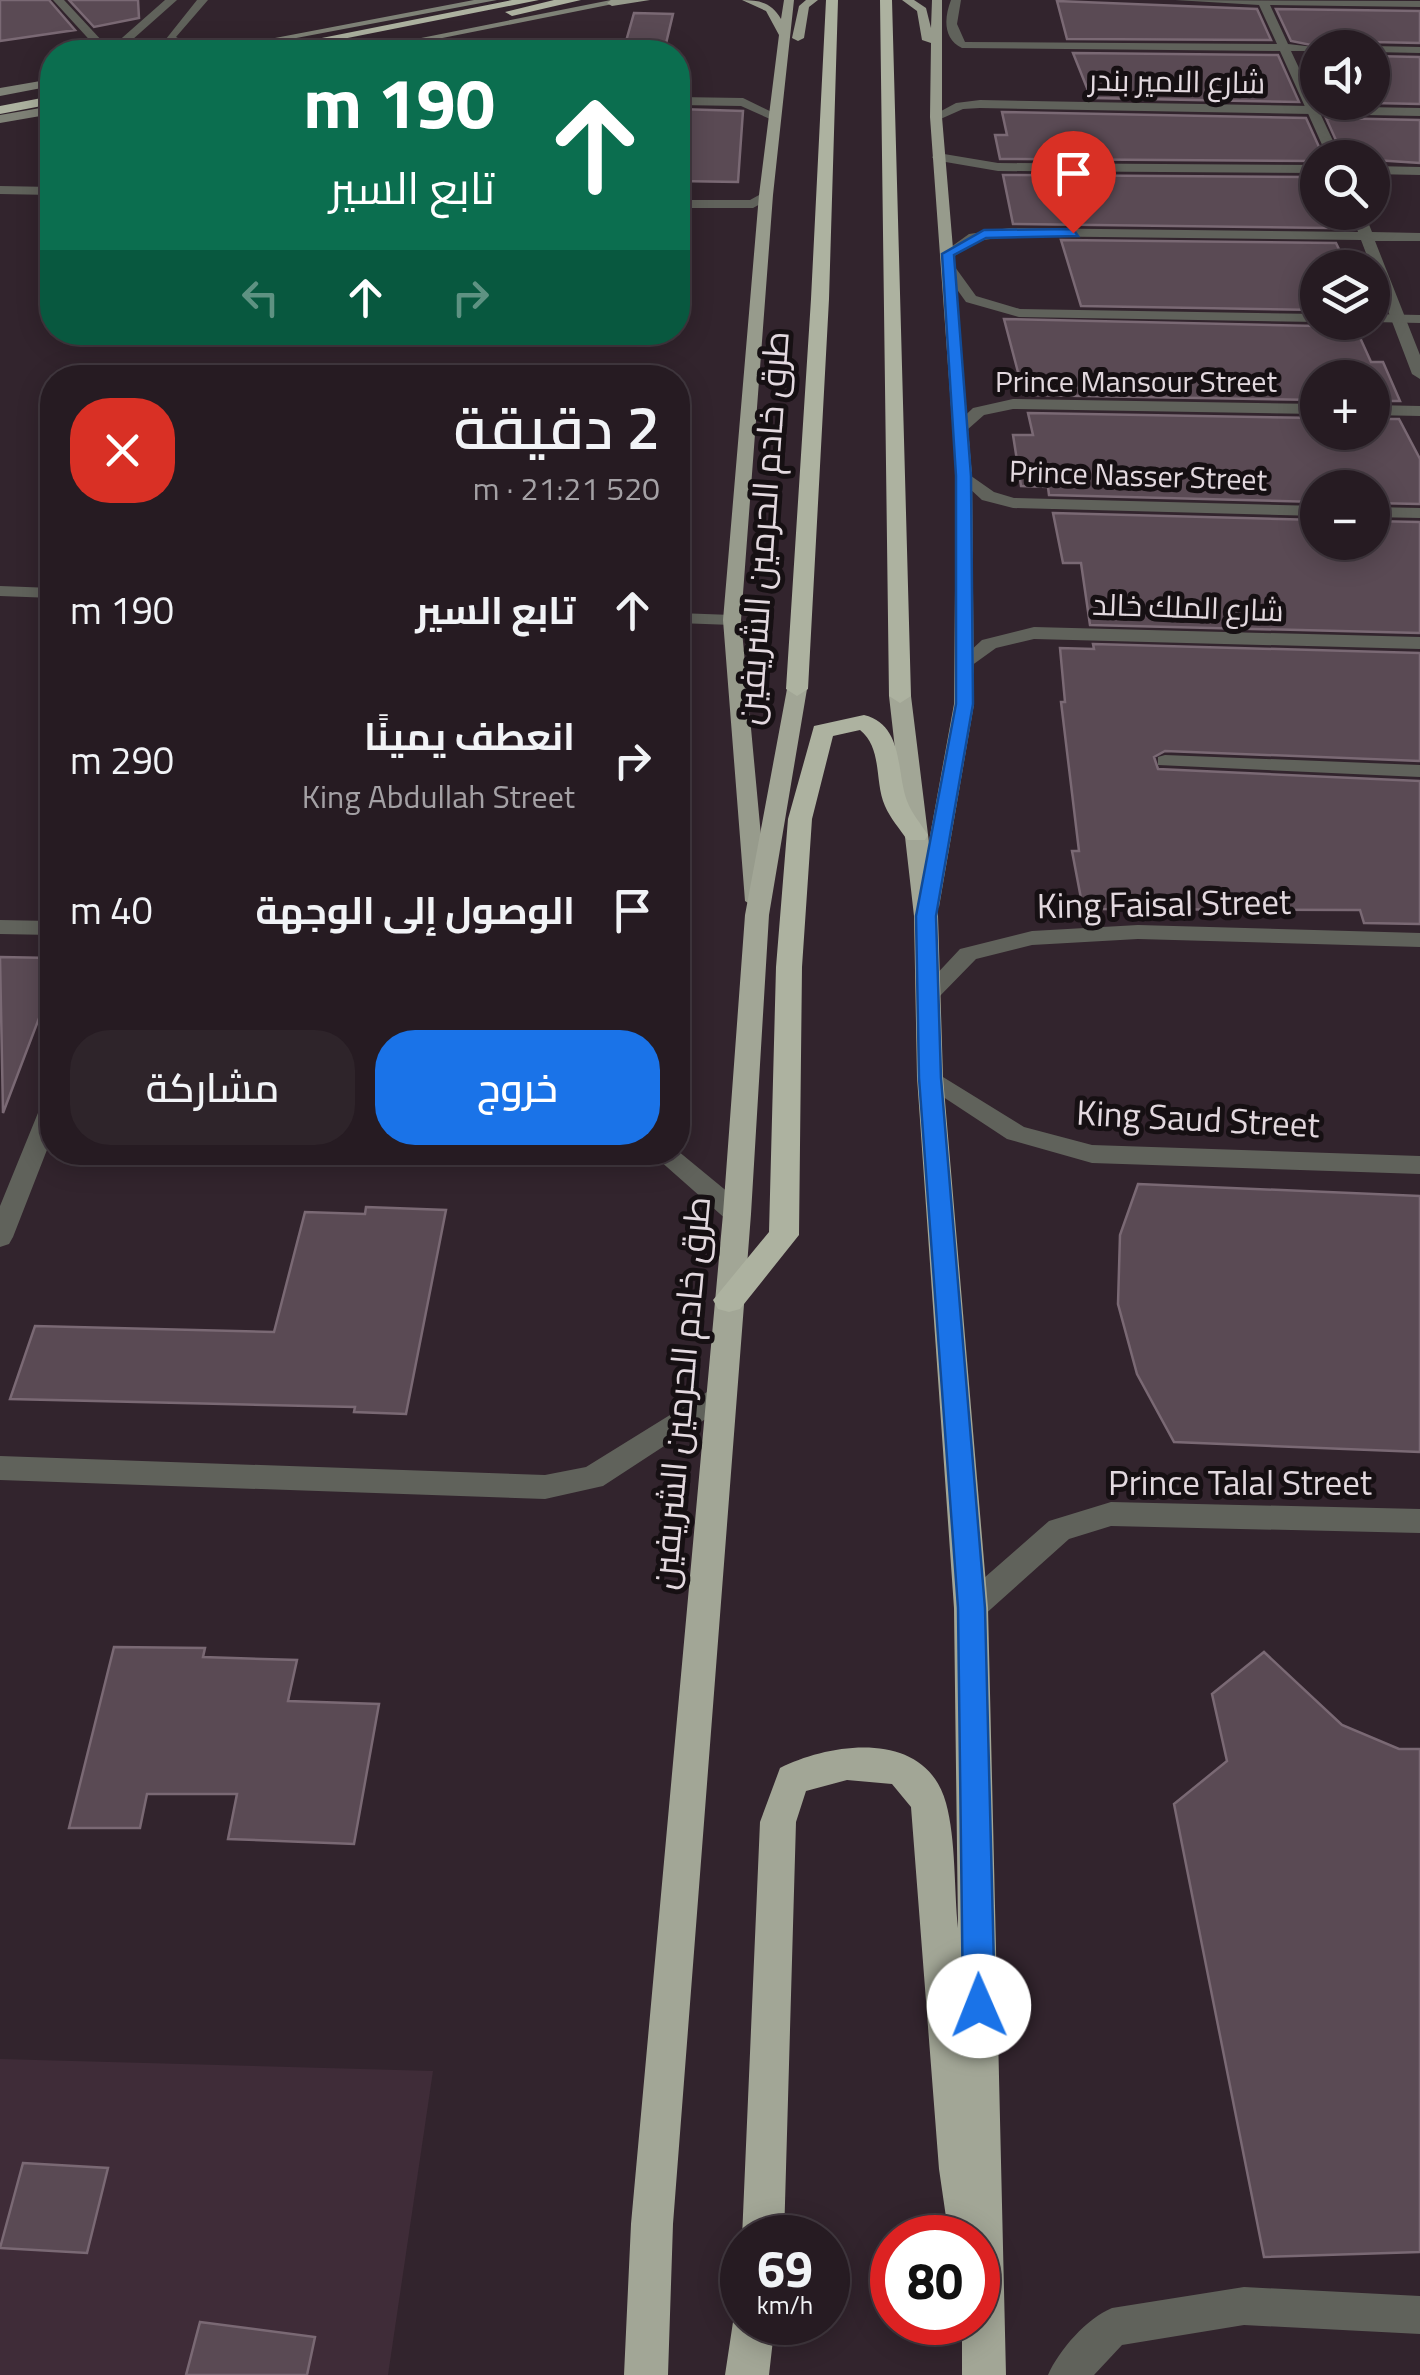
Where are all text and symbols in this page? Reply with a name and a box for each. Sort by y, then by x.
map controls [1300,30,1390,560]
button: sound [1300,30,1390,120]
text: 190 m [303,49,495,155]
street label: شارع الامير بندر [1086,56,1266,106]
icon: ahead [530,80,660,210]
pin [1031,131,1116,234]
button: search [1300,140,1390,230]
icon: arrive [1046,146,1101,201]
text: تابع السير [329,153,495,221]
button: layers [1300,250,1390,340]
icon: left [233,270,288,325]
icon: ahead [338,270,393,325]
icon: right [443,270,498,325]
street label: طرق خادم الحرمين الشريفين [721,329,803,727]
street label: Prince Mansour Street [995,358,1277,404]
button: + [1300,360,1390,450]
text: 2 دقيقة [453,381,660,472]
button: close [70,398,175,503]
street label: Prince Nasser Street [1008,448,1268,503]
text: 520 m · 21:21 [473,464,660,512]
button: − [1300,470,1390,560]
text: 190 m [70,581,174,639]
text: تابع السير [416,581,575,639]
street label: شارع الملك خالد [1092,581,1284,633]
icon: ahead [605,583,660,638]
text: انعطف يمينًا [364,707,575,765]
text: 290 m [70,731,174,789]
icon: right [605,733,660,788]
text: King Abdullah Street [302,772,575,820]
street label: King Faisal Street [1036,874,1292,932]
text: 40 m [70,881,153,939]
text: الوصول إلى الوجهة [256,881,575,939]
icon: arrive [605,883,660,938]
button: مشاركة [70,1030,355,1145]
button: خروج [375,1030,660,1145]
street label: King Saud Street [1075,1085,1321,1151]
street label: طرق خادم الحرمين الشريفين [636,1194,724,1592]
street label: Prince Talal Street [1108,1455,1372,1509]
position arrow [927,1954,1031,2058]
speed limit sign: 80 [870,2215,1000,2345]
text: 69 [757,2230,813,2306]
text: km/h [757,2286,813,2324]

